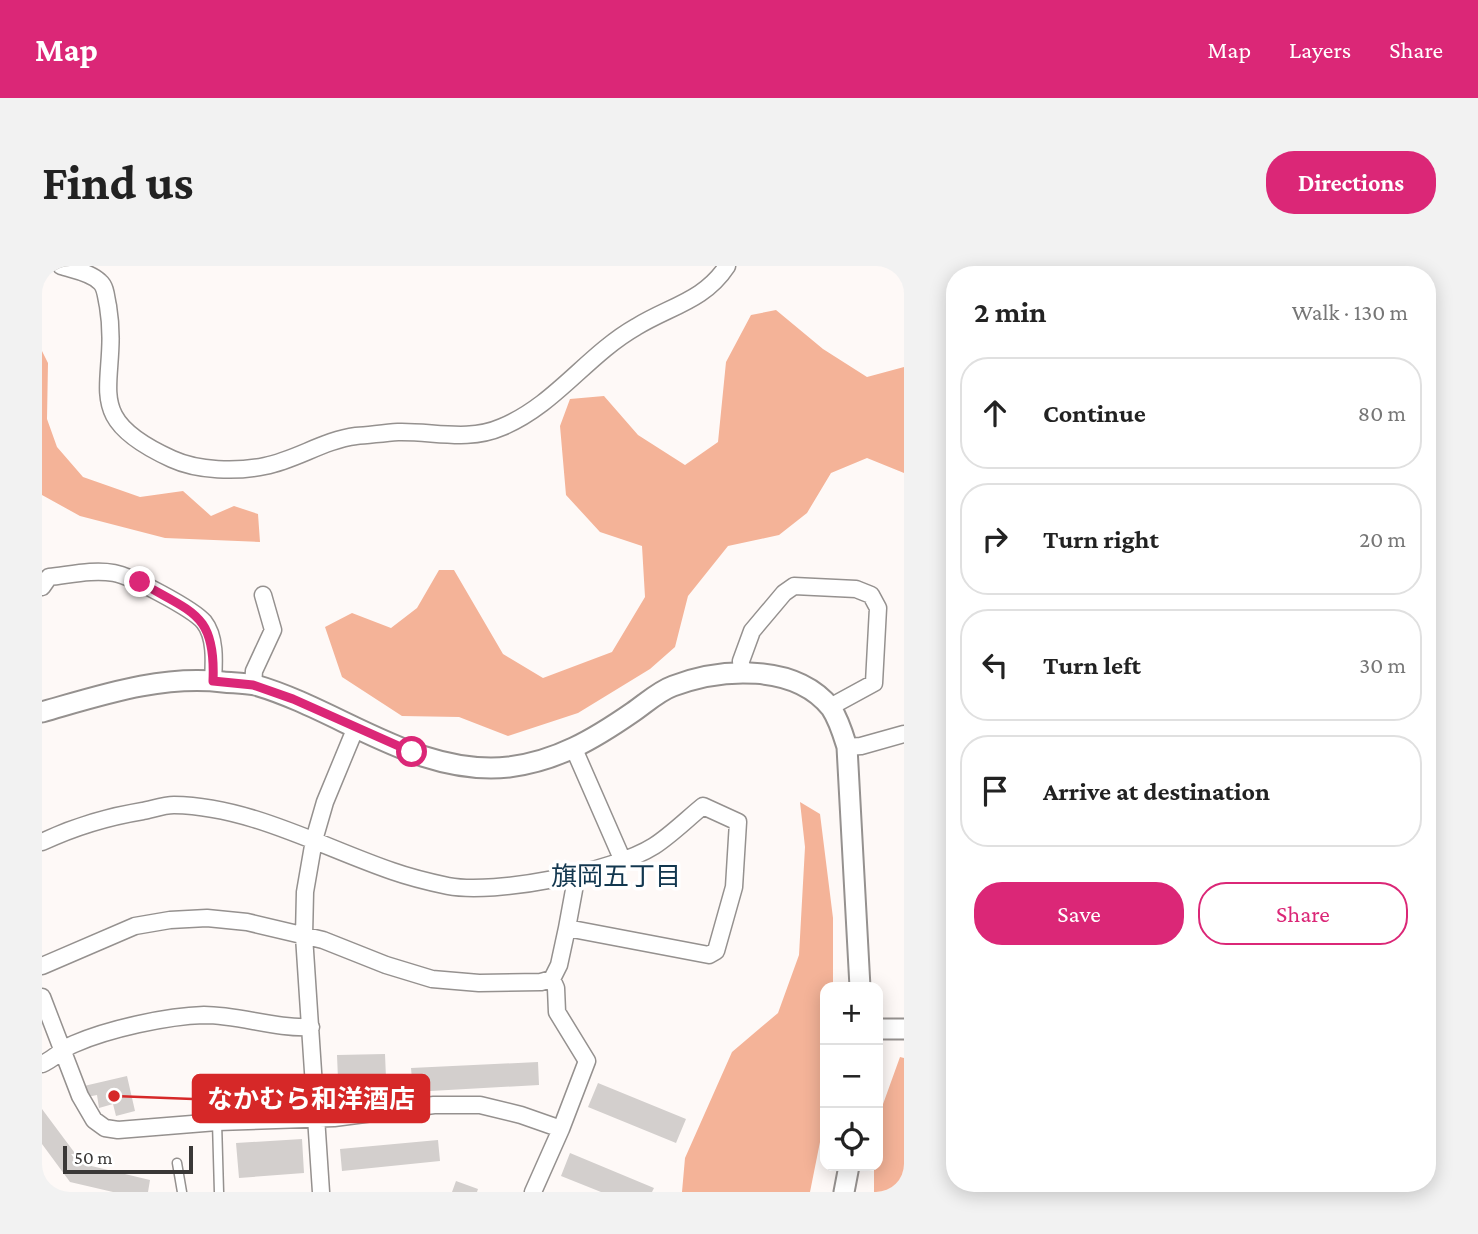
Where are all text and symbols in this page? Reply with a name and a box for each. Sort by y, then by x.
text: Map [35,31,98,68]
text: Map [1207,36,1251,63]
text: Layers [1289,36,1351,63]
text: Share [1389,36,1443,63]
button: Directions [1266,151,1436,214]
text: Find us [42,155,194,210]
text: 2 min [974,295,1046,328]
text: Walk · 130 m [1292,299,1408,325]
icon: ahead [976,394,1014,432]
text: Continue [1043,399,1146,428]
text: 80 m [1358,400,1406,426]
icon: right [976,520,1014,558]
text: Turn right [1043,525,1159,554]
text: 20 m [1359,526,1406,552]
route end [124,566,155,597]
icon: left [976,646,1014,684]
text: Turn left [1043,651,1141,680]
text: 30 m [1359,652,1406,678]
route start [396,736,427,767]
icon: arrive [976,772,1014,810]
text: Arrive at destination [1043,777,1270,806]
district label: 旗岡五丁目 [551,862,681,891]
button: Save [974,882,1184,945]
button: Share [1198,882,1408,945]
map controls [820,982,883,1171]
button: + [820,982,883,1045]
button: − [820,1045,883,1108]
callout: なかむら和洋酒店 [193,1075,429,1122]
text: なかむら和洋酒店 [207,1085,415,1114]
button: locate [820,1108,883,1171]
scale bar [63,1143,192,1175]
text: 50 m [74,1147,113,1168]

